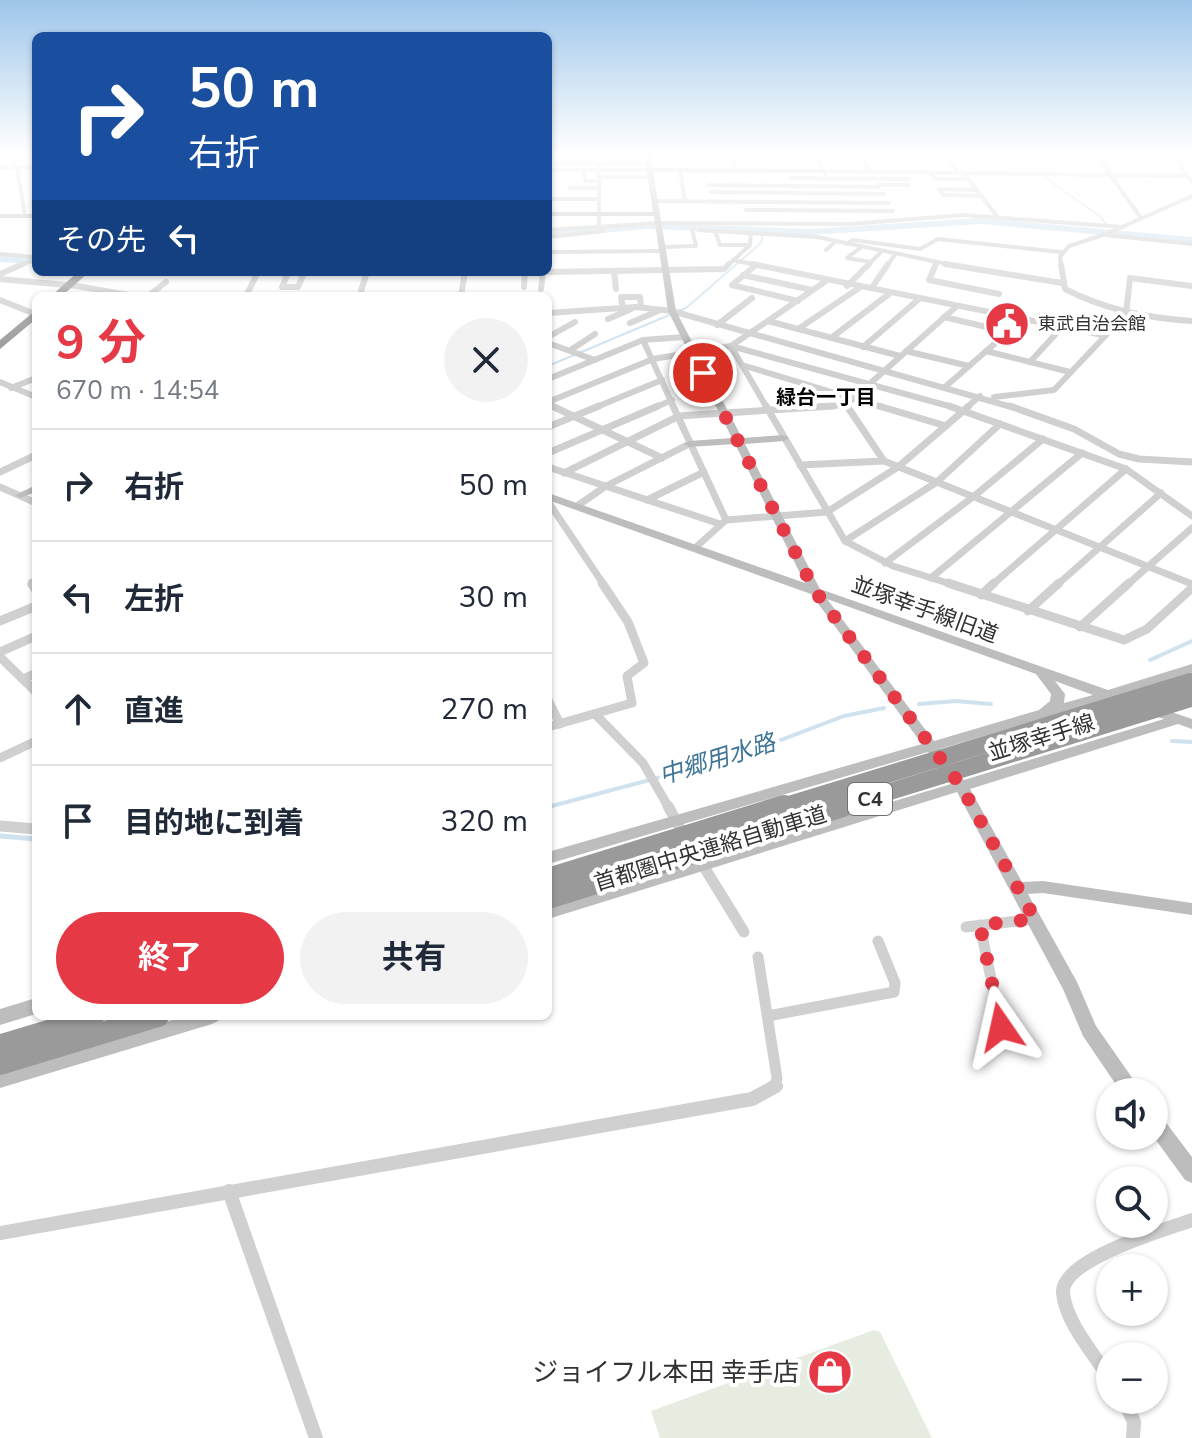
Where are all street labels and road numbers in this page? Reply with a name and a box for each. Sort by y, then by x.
street label: 並塚幸手線旧道 [847,570,1002,650]
street label: 並塚幸手線 [984,708,1098,768]
road number: C4 [848,783,892,815]
street label: 首都圏中央連絡自動車道 [590,799,830,899]

